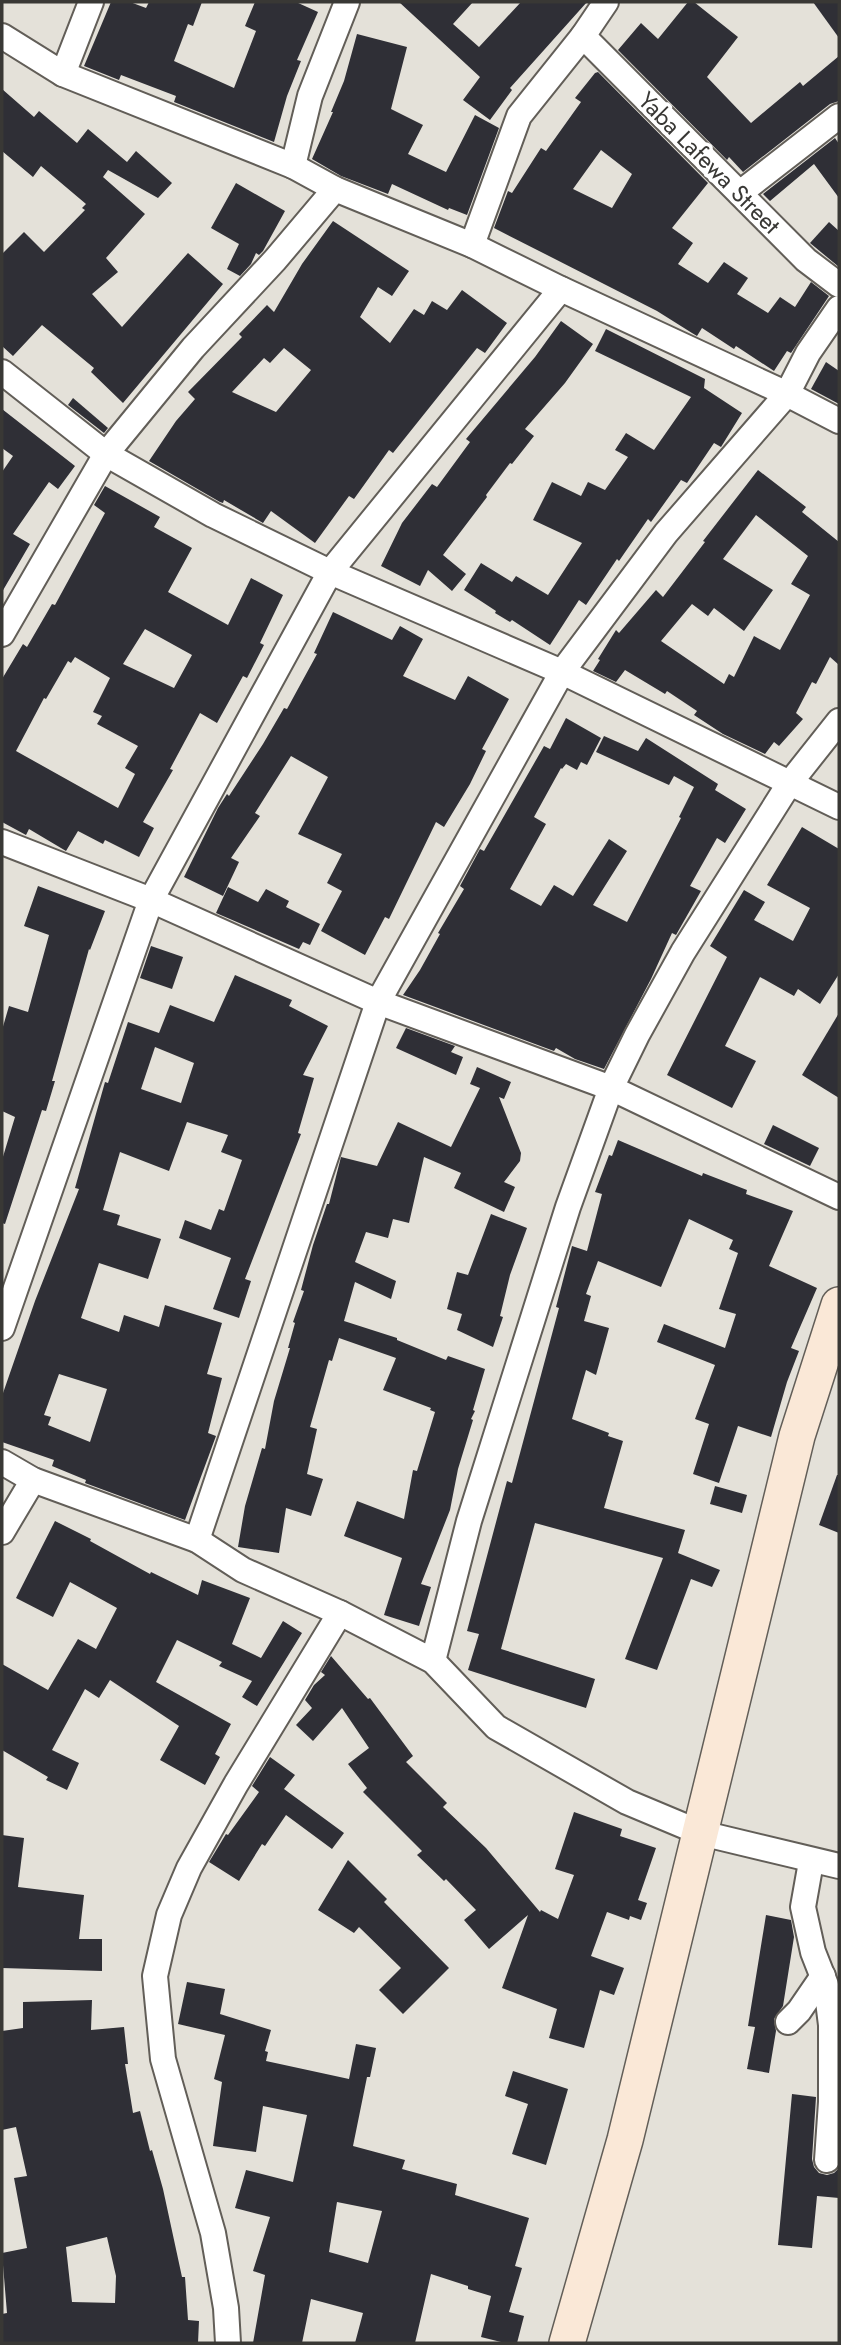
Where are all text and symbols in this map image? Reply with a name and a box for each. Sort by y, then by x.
street label: Yaba Lafewa Street [630,84,789,242]

